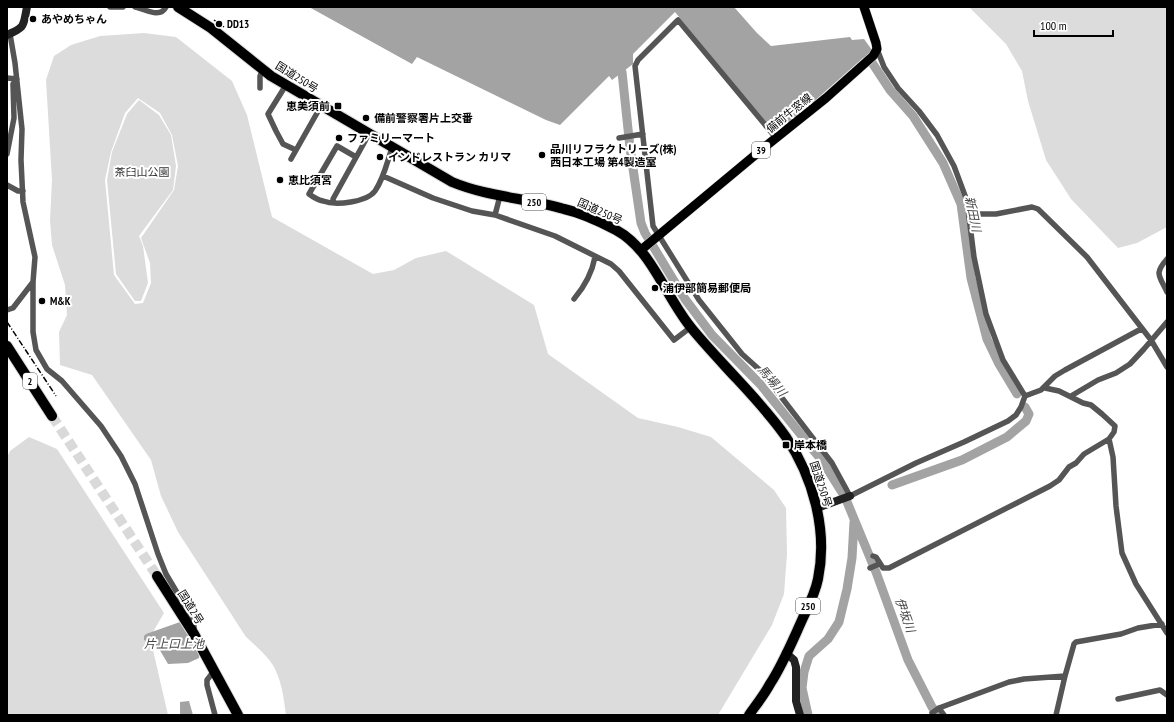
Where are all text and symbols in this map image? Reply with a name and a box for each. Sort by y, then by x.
place label: あやめちゃん [41,12,107,26]
scale bar [1034,12,1113,38]
marker: あやめちゃん [28,14,38,24]
place label: DD13 [227,17,249,31]
text: 100 m [1040,18,1067,33]
marker: DD13 [214,19,224,29]
street label: 国道250号 [273,58,321,96]
street label: 備前牛窓線 [763,90,815,136]
place label: 恵美須前 [286,99,330,113]
marker: 恵美須前 [333,101,343,111]
place label: 備前警察署片上交番 [374,111,473,125]
marker: 備前警察署片上交番 [361,113,371,123]
place label: ファミリーマート [347,131,435,145]
marker: ファミリーマート [334,133,344,143]
place label: 品川リフラクトリーズ(株) 西日本工場 第4製造室 [550,142,677,169]
road number: 39 [752,142,770,158]
place label: インドレストラン カリマ [388,150,511,164]
marker: 品川リフラクトリーズ(株) 西日本工場 第4製造室 [537,150,547,160]
marker: インドレストラン カリマ [375,152,385,162]
park label: 茶臼山公園 [115,165,170,179]
place label: 恵比須宮 [288,173,332,187]
marker: 恵比須宮 [275,175,285,185]
road number: 250 [522,194,546,210]
street label: 国道250号 [575,195,625,227]
water label: 新田川 [962,195,985,235]
place label: 浦伊部簡易郵便局 [663,281,751,295]
marker: 浦伊部簡易郵便局 [650,283,660,293]
place label: M&K [50,294,71,308]
marker: M&K [37,296,47,306]
water label: 馬場川 [755,362,791,401]
road number: 2 [23,373,37,389]
place label: 岸本橋 [794,438,827,452]
marker: 岸本橋 [781,440,791,450]
street label: 国道250号 [807,459,835,509]
street label: 国道2号 [175,587,207,627]
water label: 伊坂川 [892,595,919,636]
road number: 250 [796,598,820,614]
water label: 片上口上池 [144,636,205,651]

